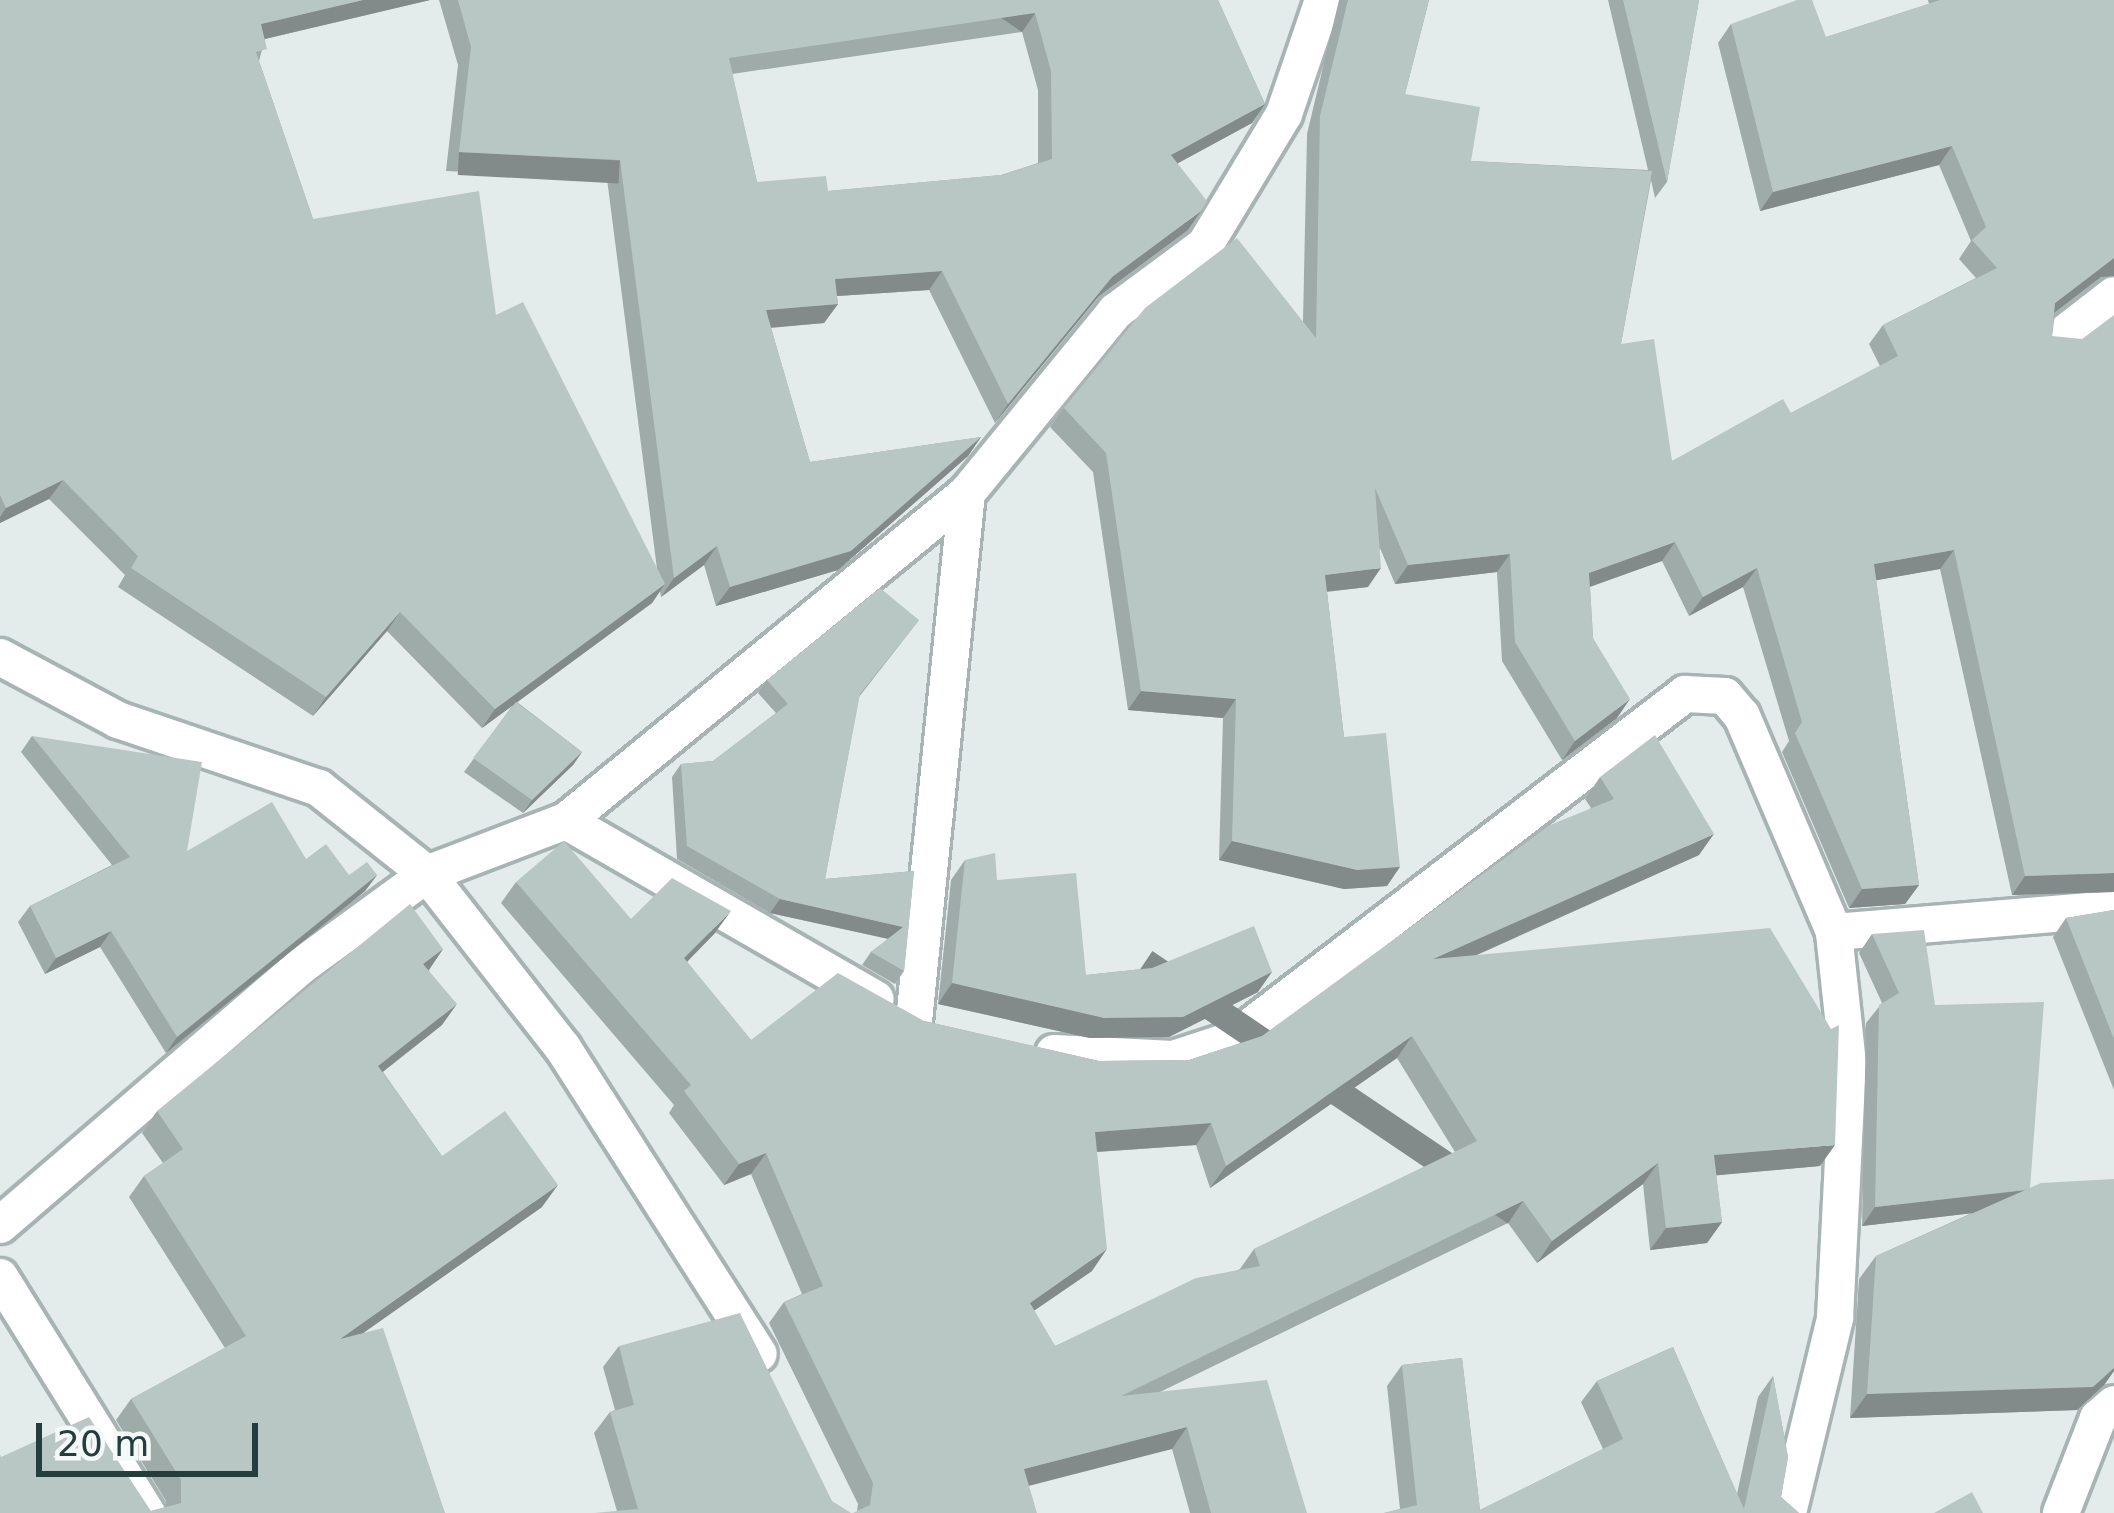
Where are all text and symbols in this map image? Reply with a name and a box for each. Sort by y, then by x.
scale bar [42,1399,264,1473]
text: 20 m [57,1423,149,1464]

